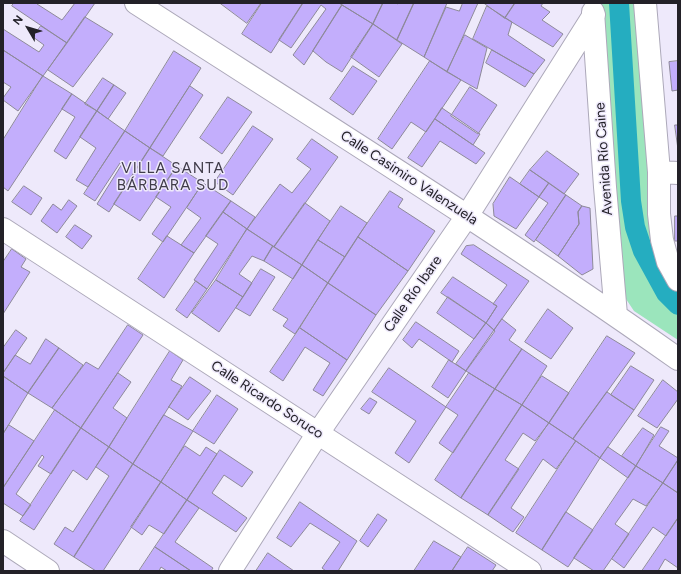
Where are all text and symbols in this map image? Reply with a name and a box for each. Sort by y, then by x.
north arrow [8,8,48,48]
text: N [10,13,26,28]
street label: Avenida Río Caine [592,102,616,216]
street label: Calle Casimiro Valenzuela [337,127,481,229]
district label: VILLA SANTA BÁRBARA SUD [117,160,229,195]
street label: Calle Río Ibare [380,252,446,336]
street label: Calle Ricardo Soruco [208,357,326,443]

